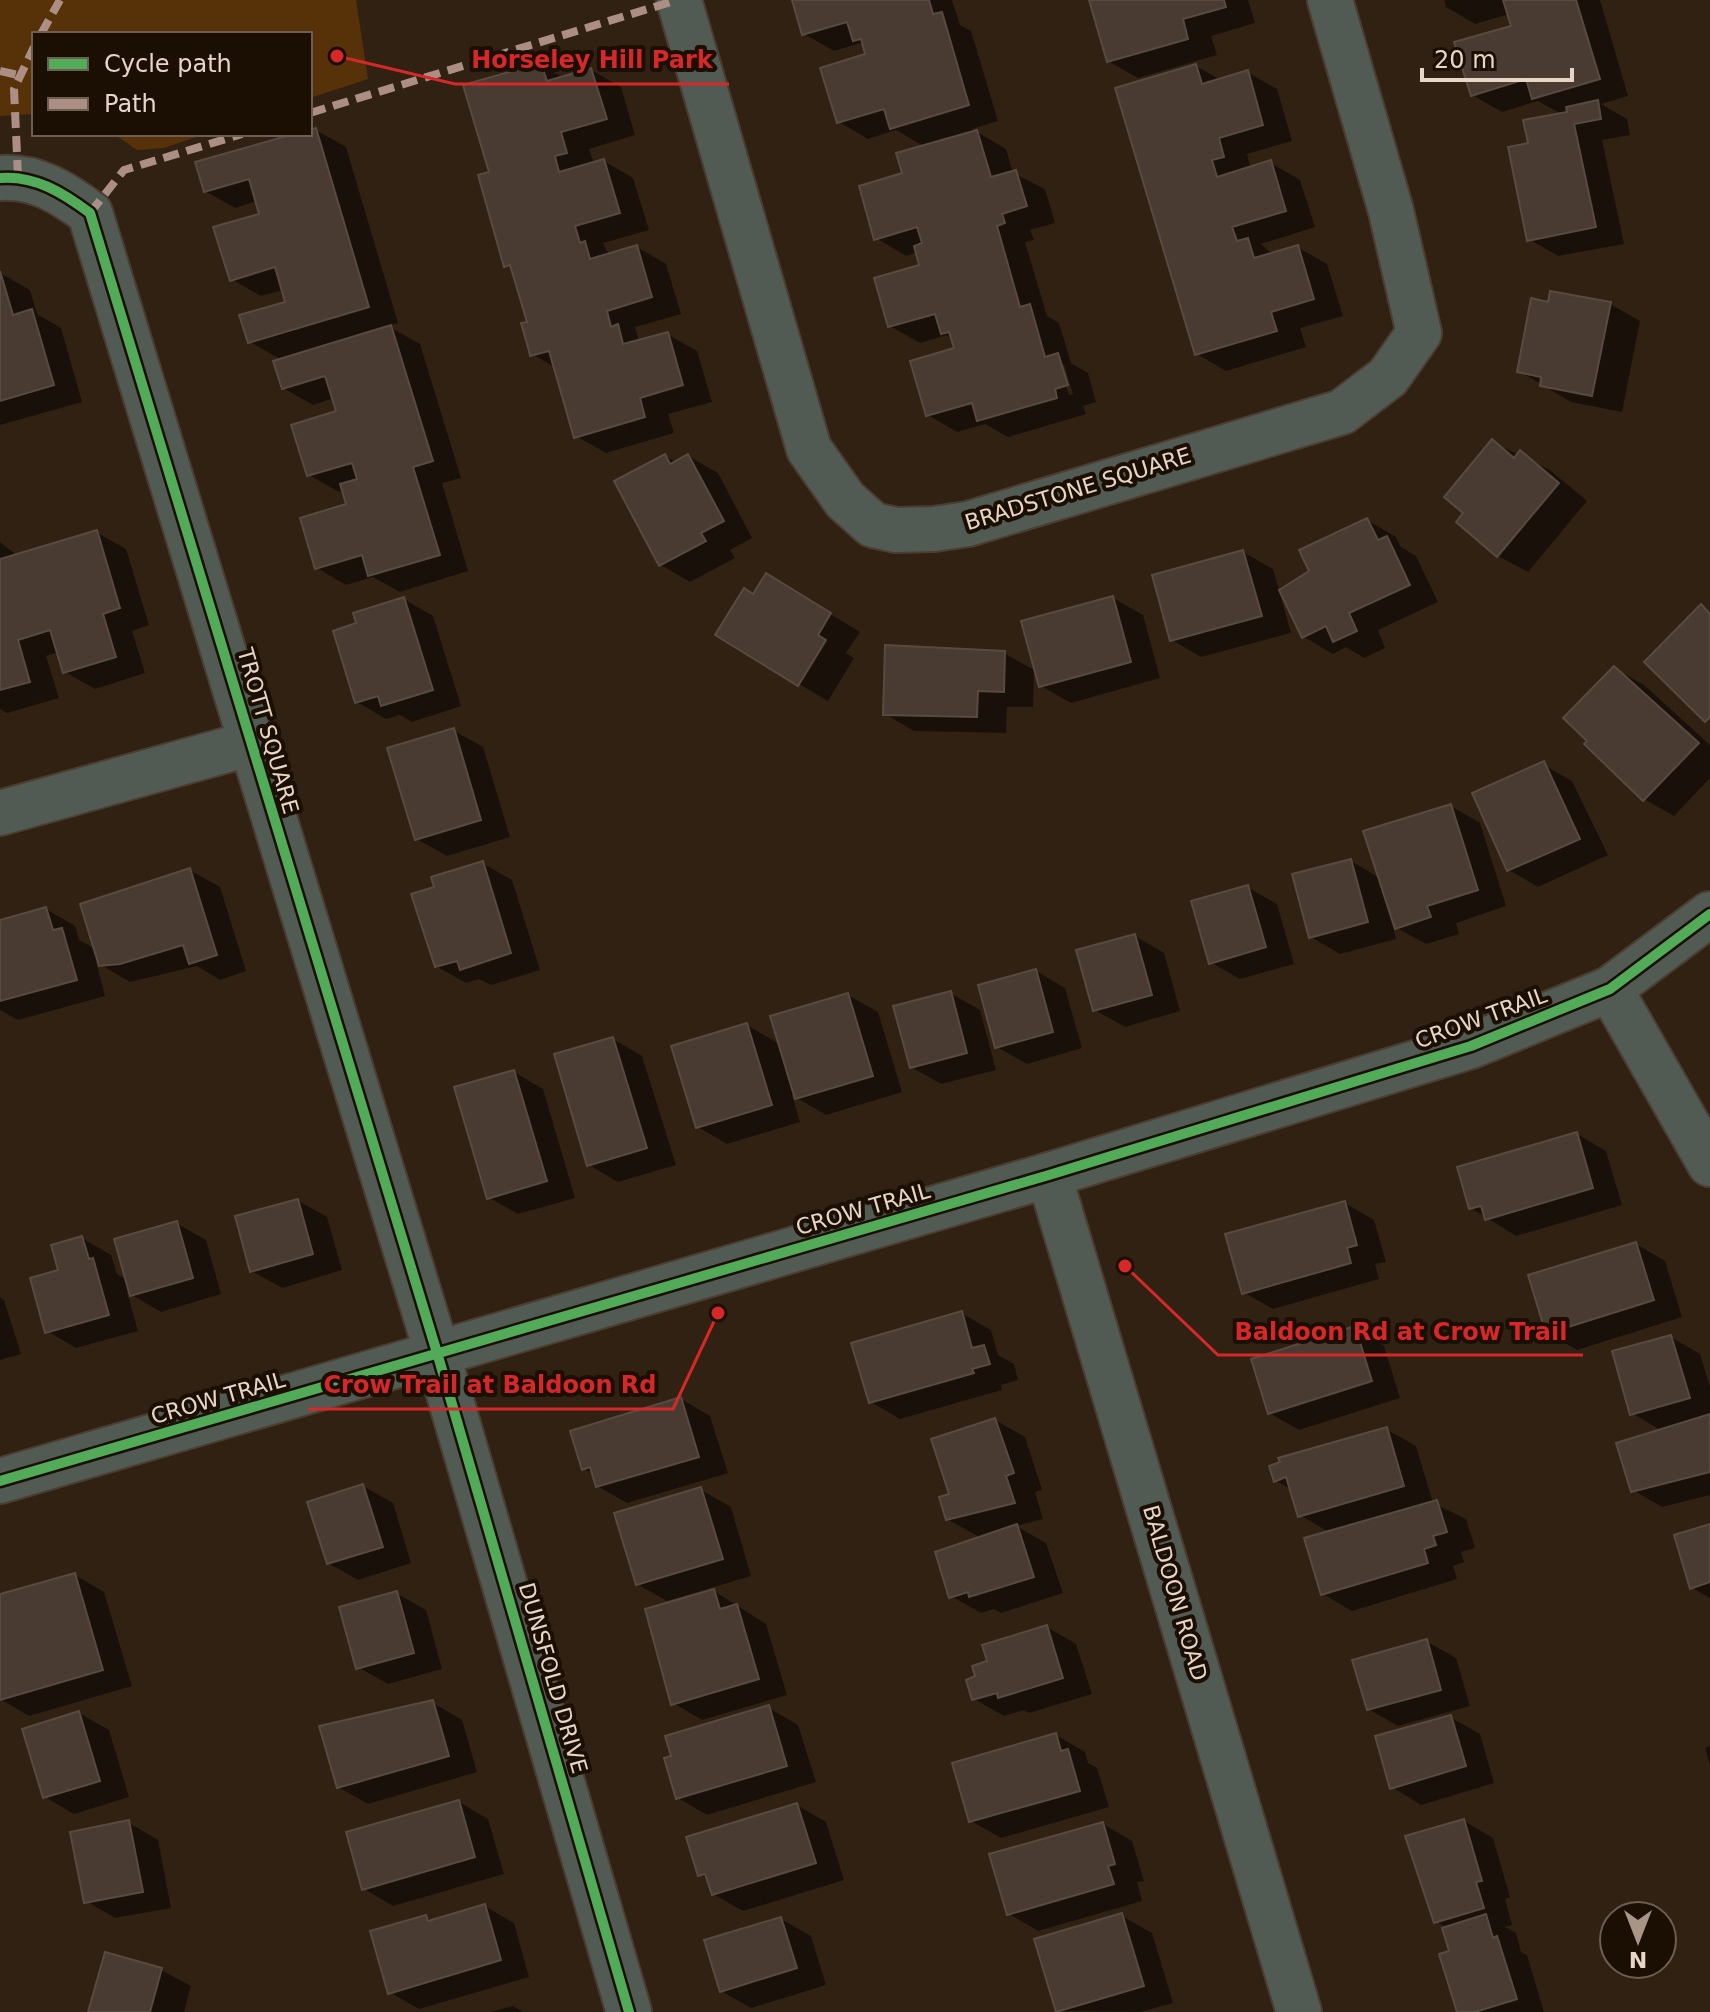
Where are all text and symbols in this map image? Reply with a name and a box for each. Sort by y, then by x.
legend [32,32,312,136]
scale bar [1422,32,1572,82]
callout: Horseley Hill Park [455,36,729,84]
text: Horseley Hill Park [471,46,714,74]
text: 20 m [1434,46,1496,74]
text: Cycle path [104,50,232,78]
text: Path [104,90,157,118]
street label: BRADSTONE SQUARE [962,443,1194,535]
street label: TROTT SQUARE [232,644,304,817]
street label: CROW TRAIL [1412,982,1551,1053]
street label: CROW TRAIL [793,1178,934,1240]
callout: Baldoon Rd at Crow Trail [1218,1307,1583,1355]
text: Baldoon Rd at Crow Trail [1234,1318,1568,1346]
callout: Crow Trail at Baldoon Rd [308,1361,673,1409]
street label: CROW TRAIL [148,1367,289,1429]
text: Crow Trail at Baldoon Rd [323,1371,657,1399]
street label: BALDOON ROAD [1138,1502,1212,1684]
street label: DUNSFOLD DRIVE [514,1580,592,1776]
north arrow [1598,1900,1678,1980]
text: N [1629,1947,1647,1972]

